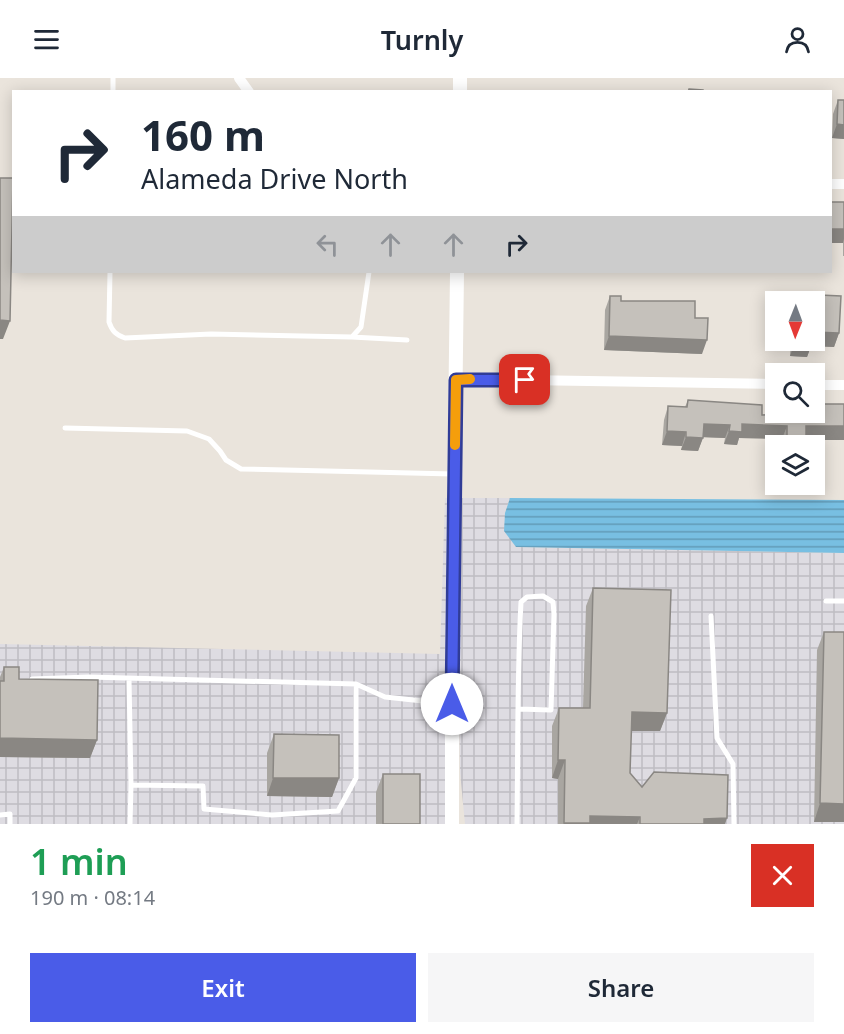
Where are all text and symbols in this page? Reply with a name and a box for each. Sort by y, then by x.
text: Turnly [381,21,463,58]
icon: menu [30,23,63,56]
icon: person [781,23,814,56]
text: 160 m [141,106,265,163]
icon: right [42,114,120,192]
text: Alameda Drive North [141,160,408,197]
icon: left [311,228,344,261]
icon: ahead [374,228,407,261]
icon: ahead [437,228,470,261]
icon: right [500,228,533,261]
north arrow [765,291,825,351]
map controls [765,291,825,495]
pin [499,354,550,405]
icon: arrive [508,363,541,396]
button: search [765,363,825,423]
button: layers [765,435,825,495]
position arrow [420,672,484,736]
text: 1 min [30,837,128,886]
button: close [751,844,814,907]
text: 190 m · 08:14 [30,884,155,911]
button: Exit [30,953,416,1022]
button: Share [428,953,814,1022]

